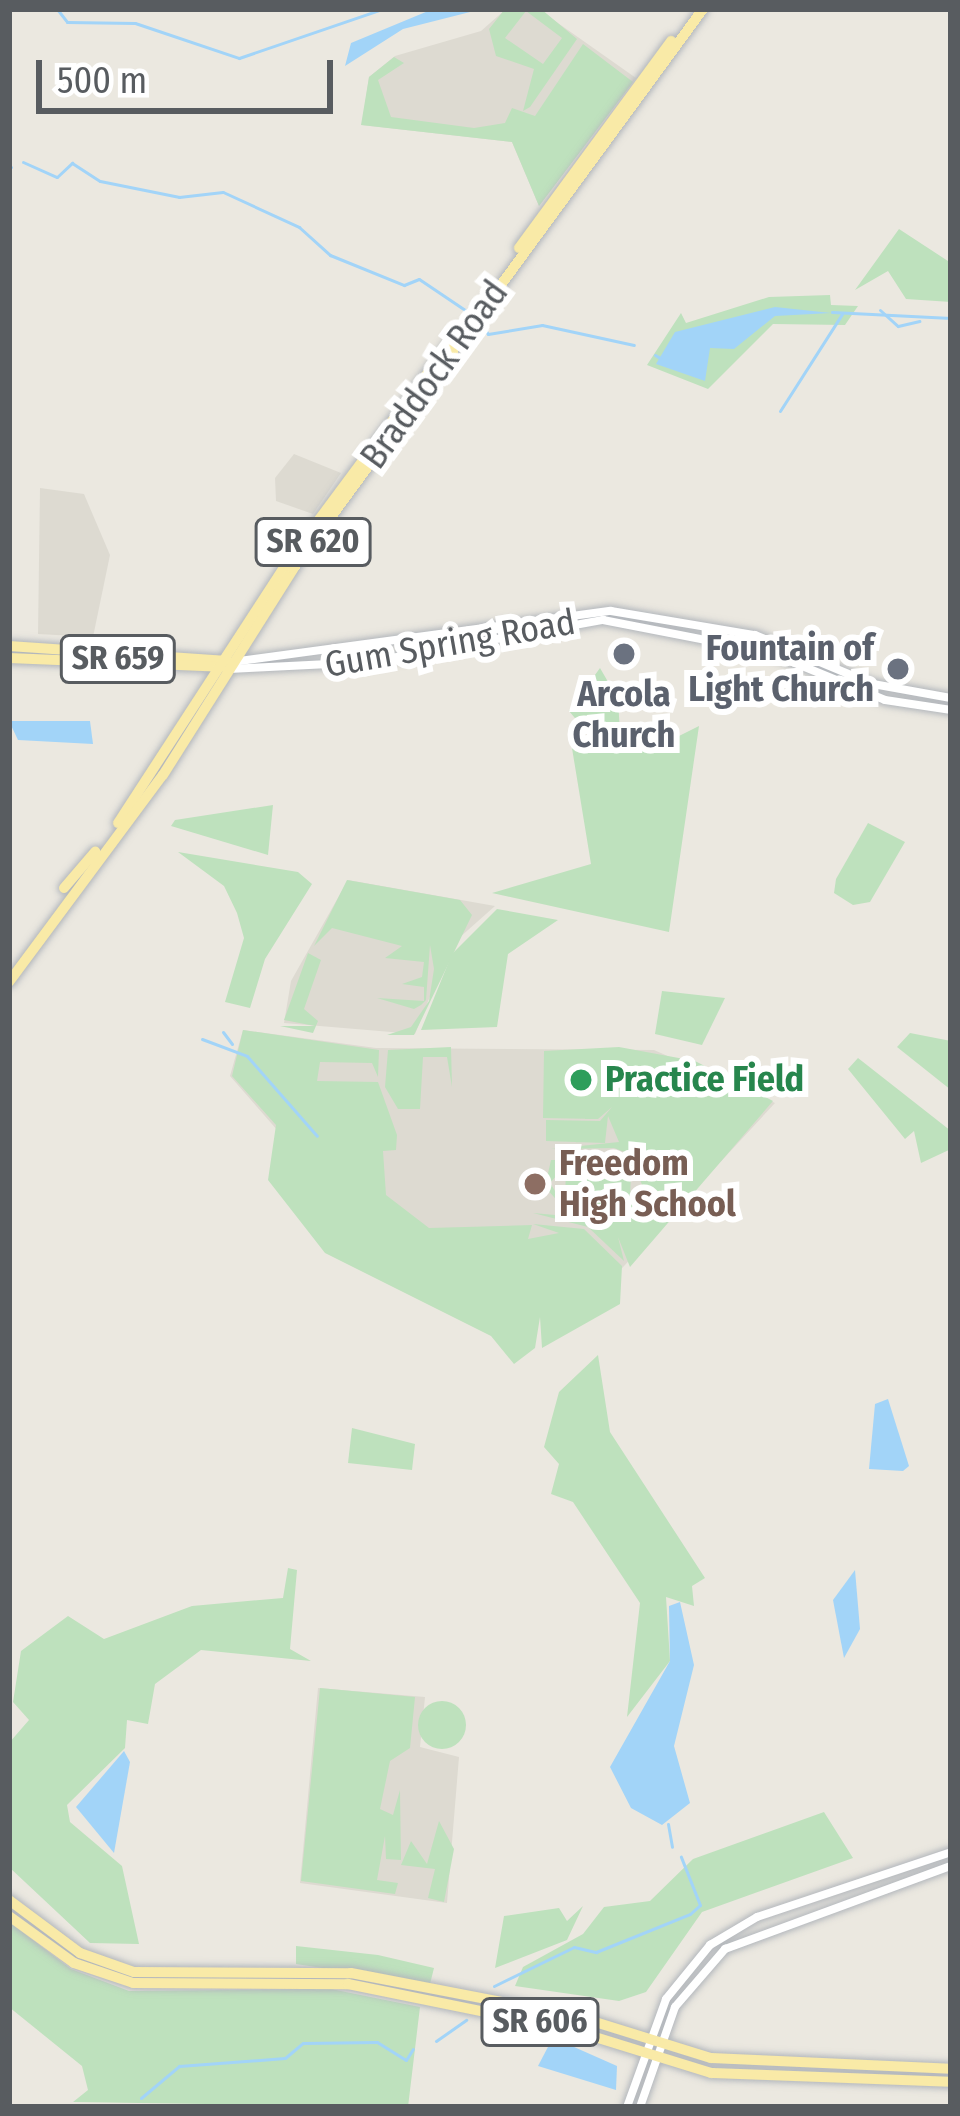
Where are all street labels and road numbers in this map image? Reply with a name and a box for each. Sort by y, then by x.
street label: Braddock Road [352,273,518,477]
road number: SR 620 [253,515,373,569]
street label: Gum Spring Road [322,601,578,687]
road number: SR 659 [58,632,178,686]
road number: SR 606 [480,1995,600,2049]

